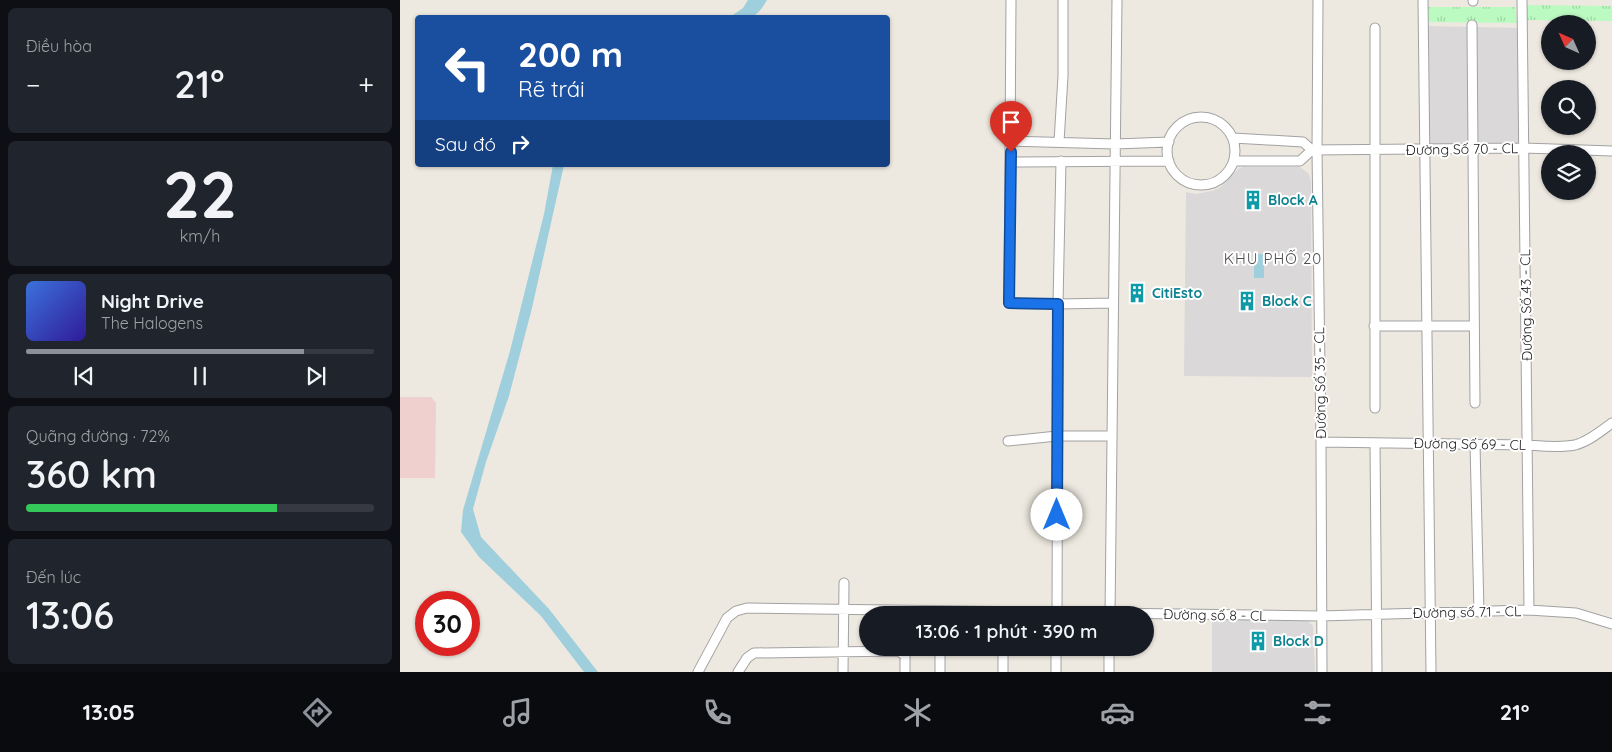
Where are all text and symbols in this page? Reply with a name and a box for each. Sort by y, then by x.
north arrow [1541,15,1596,70]
map controls [1541,15,1596,200]
text: 200 m [518,32,623,76]
icon: left [435,35,500,100]
text: Điều hòa [26,36,92,56]
text: 21° [174,60,224,108]
text: − [26,67,41,102]
text: + [358,67,374,102]
text: Rẽ trái [518,75,585,103]
button: search [1541,80,1596,135]
pin [990,101,1032,152]
icon: arrive [997,108,1025,136]
icon: right [506,130,534,158]
text: Sau đó [435,132,496,156]
street label: Đường Số 70 - CL [1406,139,1519,159]
button: layers [1541,145,1596,200]
text: 22 [163,153,237,234]
building icon: Block A [1242,189,1264,211]
place label: Block A [1268,191,1318,209]
text: km/h [180,226,220,246]
street label: Đường Số 43 - CL [1516,248,1536,361]
district label: KHU PHỐ 20 [1224,249,1322,268]
building icon: CitiEsto [1126,282,1148,304]
place label: CitiEsto [1152,284,1203,302]
text: Night Drive [101,289,204,313]
building icon: Block C [1236,290,1258,312]
place label: Block C [1262,292,1312,310]
text: The Halogens [101,313,203,333]
street label: Đường Số 35 - CL [1310,326,1330,439]
icon: previous [70,362,98,390]
icon: pause [186,362,214,390]
icon: next [302,362,330,390]
text: Quãng đường · 72% [26,426,170,446]
street label: Đường Số 69 - CL [1414,434,1527,454]
text: 360 km [26,450,157,498]
position arrow [1030,488,1082,540]
text: Đến lúc [26,567,81,587]
text: 13:06 [26,591,114,639]
speed limit sign: 30 [415,591,480,656]
street label: Đường số 71 - CL [1412,602,1522,622]
street label: Đường số 8 - CL [1163,605,1267,625]
text: 13:06 · 1 phút · 390 m [915,619,1098,643]
building icon: Block D [1247,630,1269,652]
place label: Block D [1273,632,1324,650]
icon: directions [300,695,335,730]
icon: music [500,695,535,730]
icon: phone [700,695,735,730]
icon: climate [900,695,935,730]
icon: car [1100,695,1135,730]
icon: filters [1300,695,1335,730]
text: 13:05 [82,698,135,726]
text: 21° [1500,698,1529,726]

